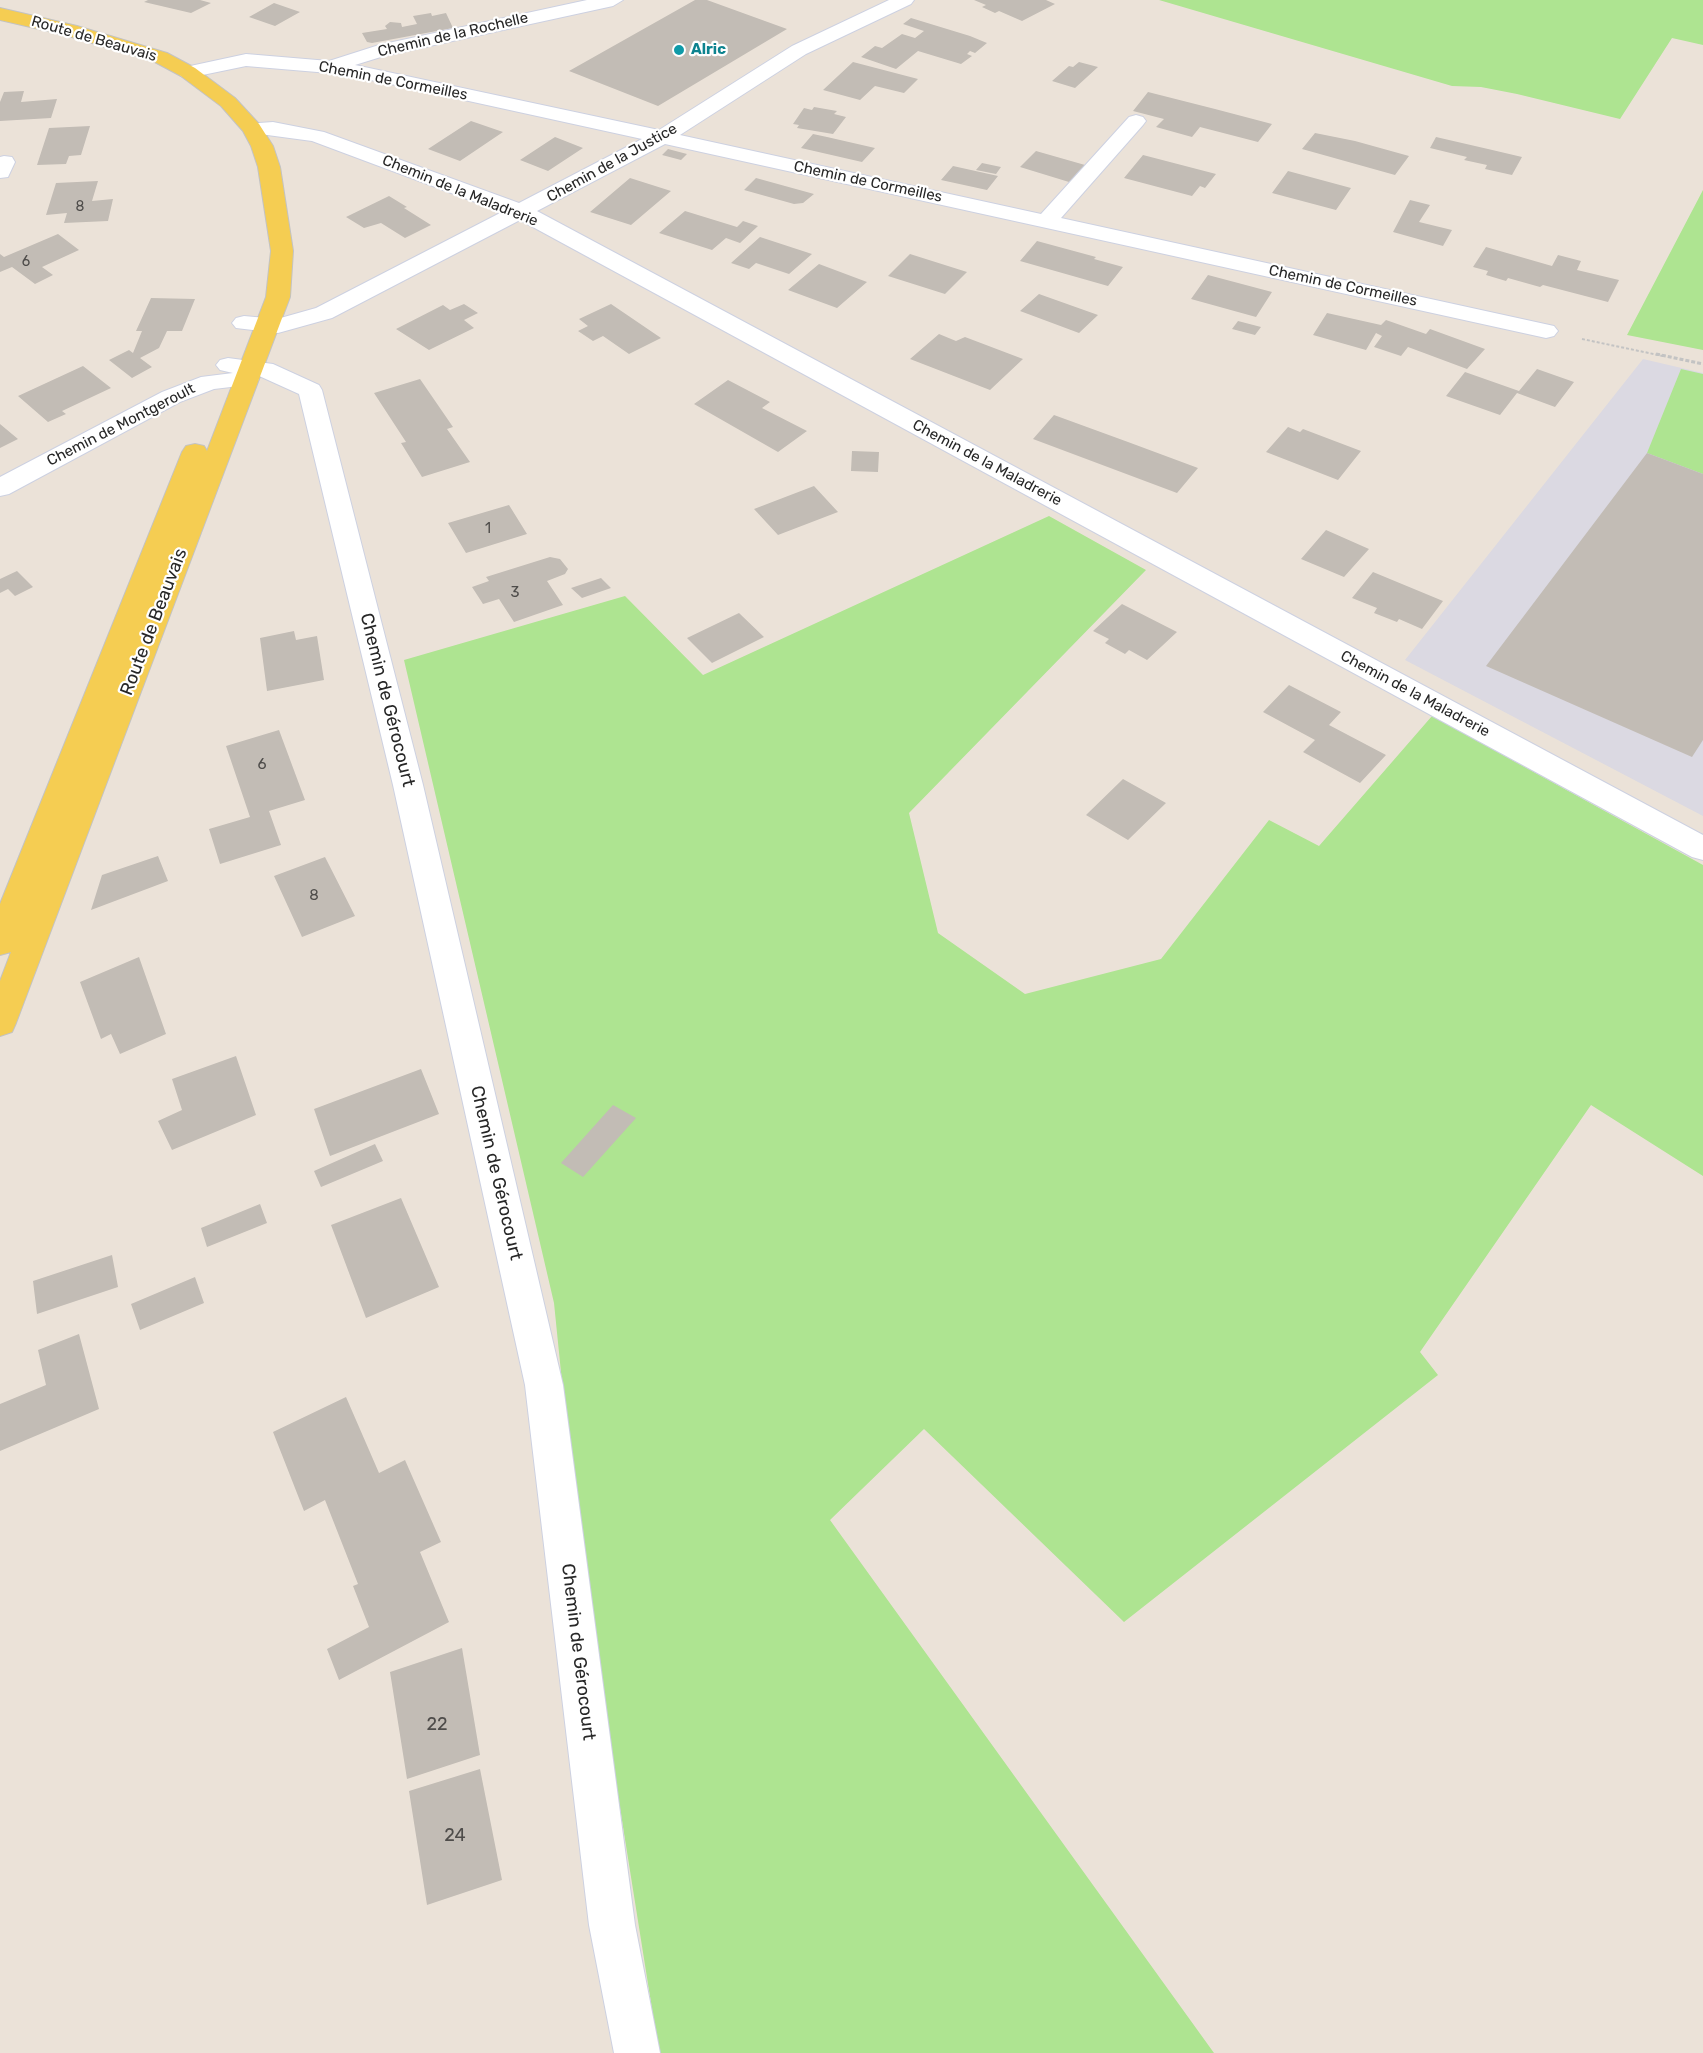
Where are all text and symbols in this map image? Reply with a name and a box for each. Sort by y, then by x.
street label: Chemin de la Rochelle [376,9,530,61]
street label: Route de Beauvais [29,12,159,66]
place label: Alric [691,41,726,59]
marker: Alric [672,43,686,57]
street label: Chemin de Cormeilles [317,58,469,104]
street label: Chemin de la Justice [544,120,680,206]
street label: Chemin de la Maladrerie [379,151,541,231]
street label: Chemin de Cormeilles [792,157,944,207]
house number: 8 [76,199,84,215]
house number: 6 [22,254,30,270]
street label: Chemin de Cormeilles [1267,261,1419,311]
street label: Chemin de Montgeroult [44,380,198,470]
street label: Chemin de la Maladrerie [909,416,1065,510]
house number: 1 [485,521,491,537]
street label: Route de Beauvais [116,546,192,698]
house number: 3 [510,584,520,602]
street label: Chemin de Gérocourt [355,611,419,789]
street label: Chemin de la Maladrerie [1337,647,1493,741]
house number: 6 [257,756,267,774]
house number: 8 [309,887,319,905]
street label: Chemin de Gérocourt [465,1084,527,1262]
street label: Chemin de Gérocourt [556,1562,600,1742]
house number: 22 [426,1714,448,1736]
house number: 24 [444,1825,466,1847]

